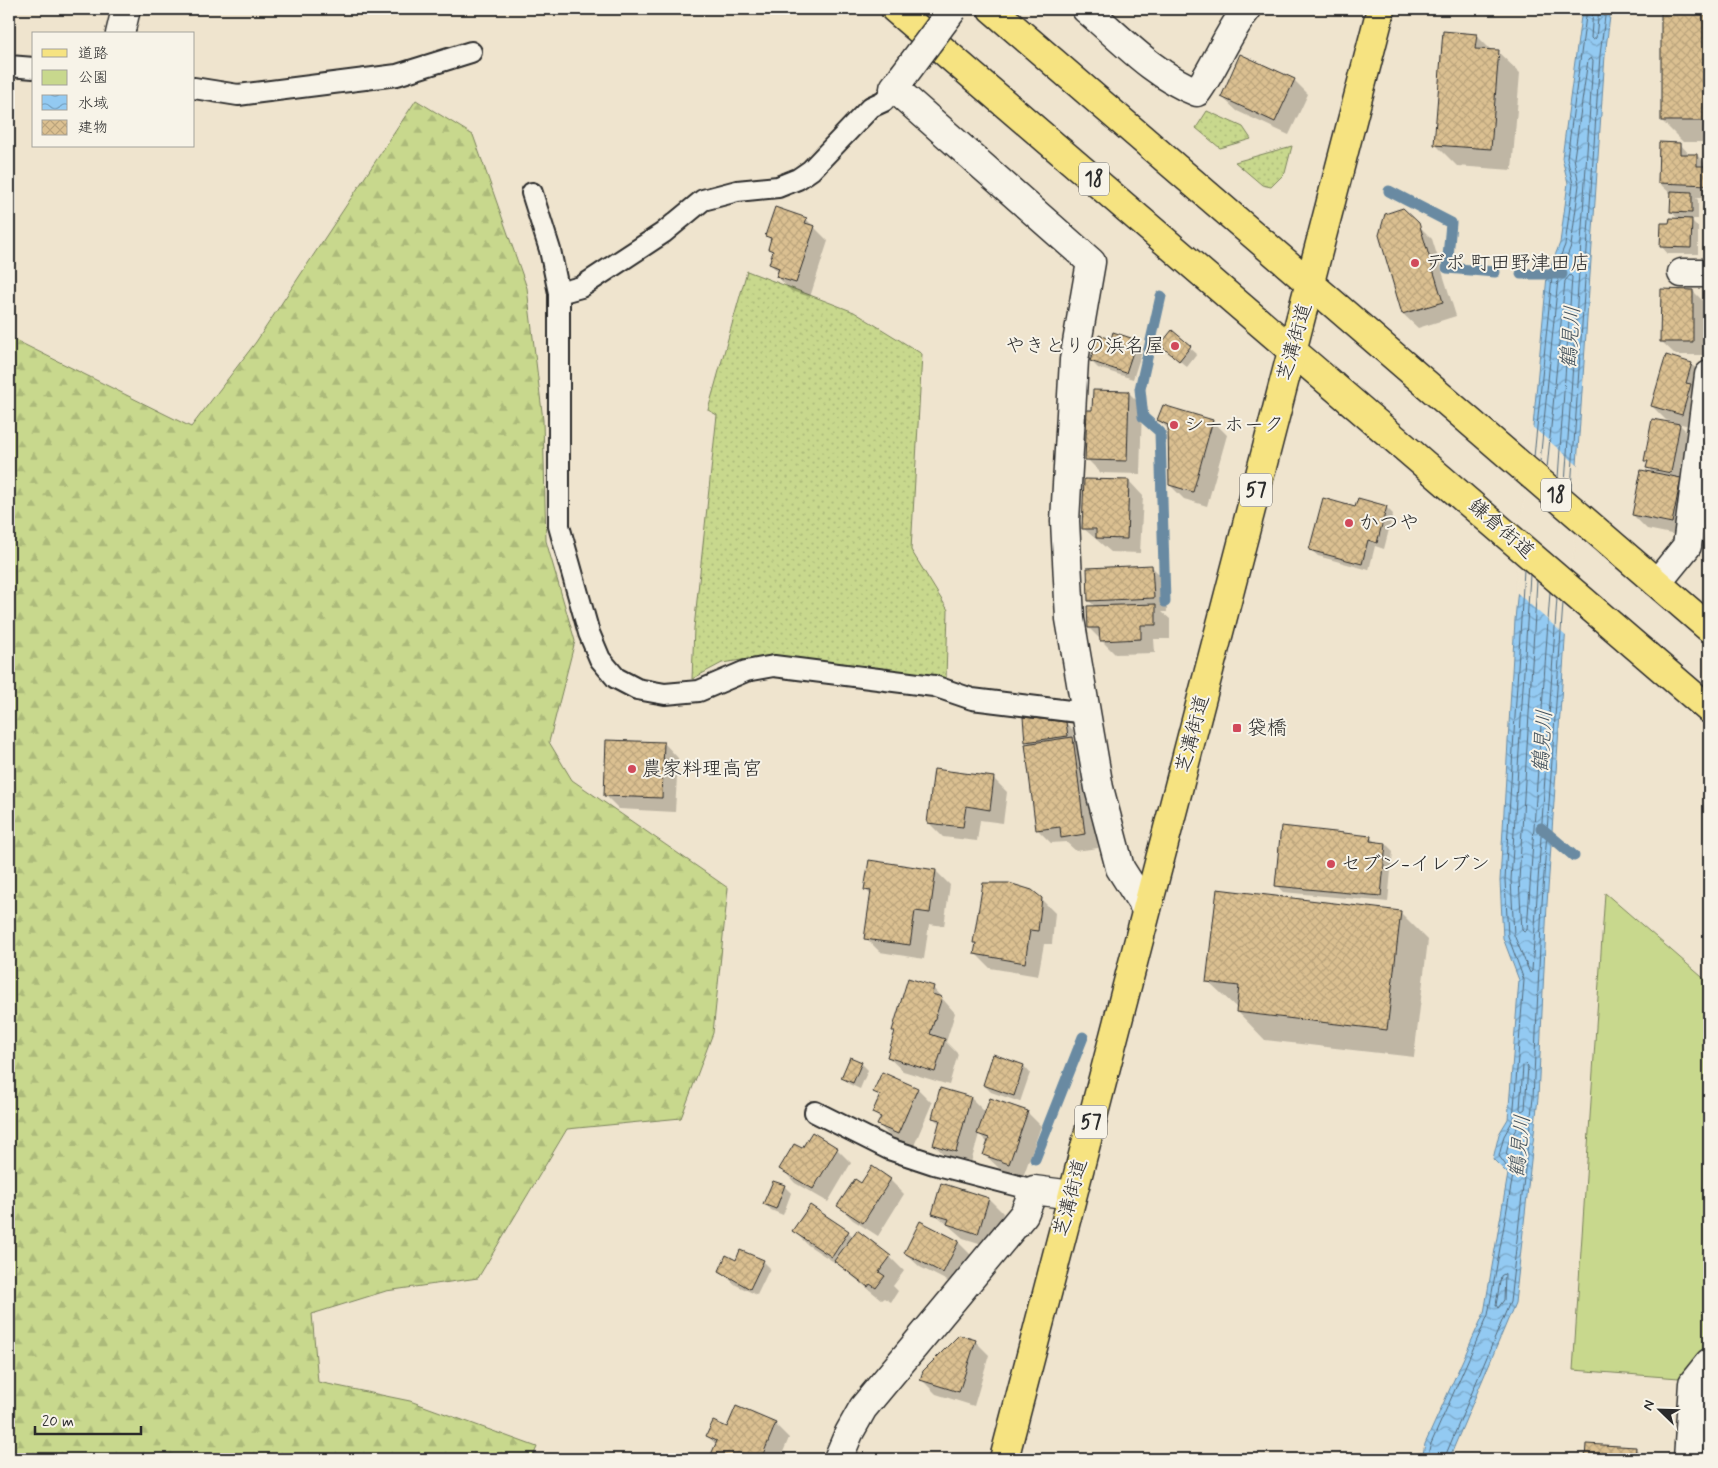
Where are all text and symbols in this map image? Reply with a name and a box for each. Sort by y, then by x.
legend [32,32,195,148]
text: 道路 [78,44,108,64]
text: 公園 [78,68,108,88]
text: 水域 [78,94,108,114]
text: 建物 [78,118,108,138]
road number: 18 [1079,162,1109,195]
place label: デポ 町田野津田店 [1425,250,1590,277]
marker: デポ 町田野津田店 [1409,257,1421,269]
street label: 芝溝街道 [1271,300,1319,384]
water label: 鶴見川 [1555,305,1587,369]
place label: やきとりの浜名屋 [1005,333,1165,360]
marker: やきとりの浜名屋 [1169,340,1181,352]
place label: シーホーク [1184,412,1284,439]
marker: シーホーク [1168,419,1180,431]
road number: 57 [1240,474,1272,506]
road number: 18 [1541,478,1571,512]
street label: 鎌倉街道 [1462,493,1540,565]
place label: かつや [1359,510,1419,537]
marker: かつや [1343,517,1355,529]
street label: 芝溝街道 [1170,692,1216,776]
water label: 鶴見川 [1527,709,1559,773]
place label: 袋橋 [1247,715,1287,742]
marker: 袋橋 [1231,722,1243,734]
place label: 農家料理高宮 [642,756,762,783]
marker: 農家料理高宮 [626,763,638,775]
place label: セブン-イレブン [1341,851,1490,878]
marker: セブン-イレブン [1325,858,1337,870]
road number: 57 [1075,1106,1107,1138]
water label: 鶴見川 [1503,1113,1537,1179]
street label: 芝溝街道 [1048,1156,1094,1240]
north arrow [1636,1386,1686,1436]
text: N [1639,1398,1659,1413]
scale bar [35,1403,141,1435]
text: 20 m [42,1412,74,1432]

